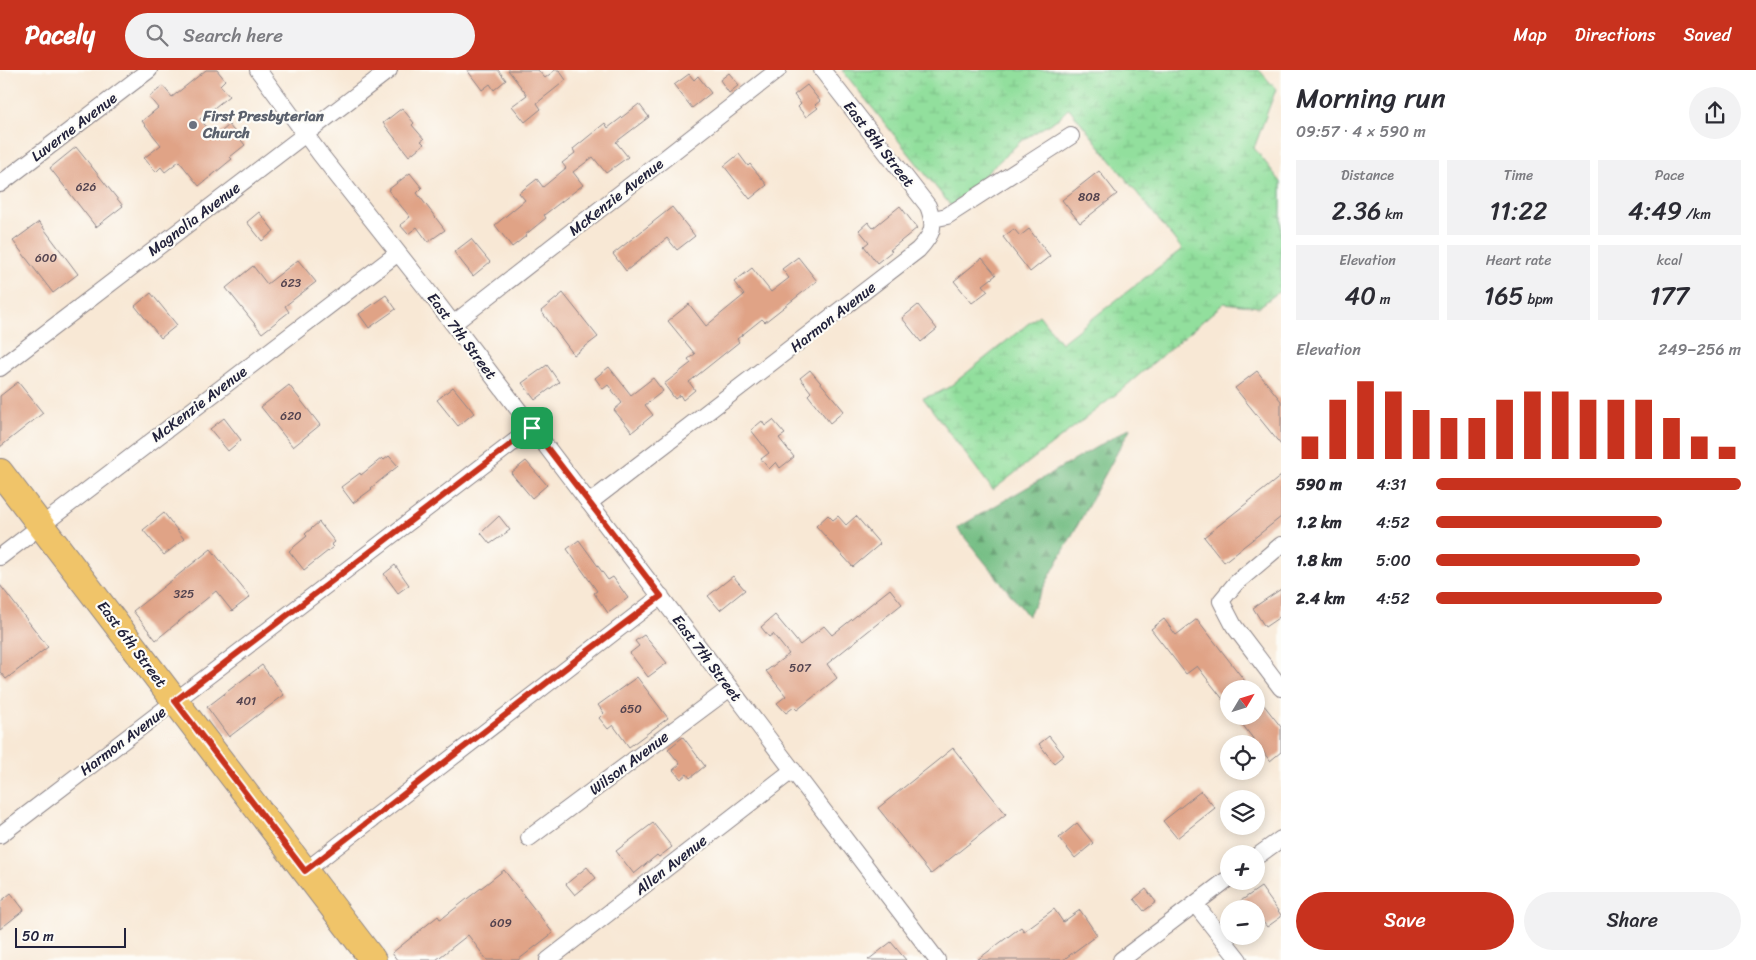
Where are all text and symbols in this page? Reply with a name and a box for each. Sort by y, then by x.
search box [125,13,475,58]
text: Pacely [25,14,95,56]
text: Search here [183,19,283,52]
text: Map [1514,19,1547,51]
text: Directions [1575,19,1656,51]
text: Saved [1684,19,1731,51]
icon: search [143,21,171,49]
text: Morning run [1296,73,1446,122]
street label: Luverne Avenue [25,86,123,168]
button: share [1689,87,1741,139]
street label: East 8th Street [837,95,922,193]
place label: First Presbyterian Church [202,103,325,146]
text: 09:57 · 4 × 590 m [1296,117,1426,146]
marker: First Presbyterian Church [187,119,199,131]
street label: McKenzie Avenue [563,151,669,243]
text: Distance [1341,163,1394,188]
text: Time [1504,163,1533,188]
text: Pace [1655,163,1684,188]
street label: Magnolia Avenue [142,175,246,263]
house number: 626 [76,176,96,198]
house number: 808 [1078,186,1100,208]
text: 2.36 [1332,188,1382,233]
text: 11:22 [1490,188,1547,233]
text: 4:49 [1628,188,1682,233]
text: km [1382,202,1403,227]
text: /km [1682,202,1711,227]
house number: 600 [35,247,57,269]
text: Elevation [1339,248,1396,273]
text: Heart rate [1486,248,1551,273]
text: kcal [1657,248,1682,273]
house number: 623 [281,272,302,294]
text: 40 [1345,273,1376,318]
text: 165 [1484,273,1524,318]
text: 177 [1650,273,1689,318]
street label: Harmon Avenue [784,275,882,359]
street label: East 7th Street [420,287,504,386]
text: m [1376,287,1390,312]
text: bpm [1524,287,1553,312]
text: Elevation [1296,335,1361,364]
text: 249–256 m [1658,335,1741,364]
street label: McKenzie Avenue [145,359,253,449]
house number: 620 [280,405,302,427]
pin [511,407,553,449]
icon: arrive [518,414,546,442]
text: 590 m [1296,470,1342,499]
text: 4:31 [1376,470,1406,499]
text: 1.2 km [1296,508,1342,537]
text: 4:52 [1376,508,1410,537]
text: 1.8 km [1296,546,1342,575]
text: 5:00 [1376,546,1411,575]
house number: 325 [174,583,194,605]
text: 2.4 km [1296,584,1345,613]
text: 4:52 [1376,584,1410,613]
street label: East 6th Street [90,595,174,694]
street label: East 7th Street [665,609,749,708]
house number: 507 [789,657,812,679]
north arrow [1220,680,1265,725]
map controls [1220,680,1265,945]
house number: 401 [236,690,256,712]
house number: 650 [620,698,642,720]
street label: Harmon Avenue [74,699,172,782]
street label: Wilson Avenue [583,724,675,802]
button: locate [1220,735,1265,780]
button: layers [1220,790,1265,835]
street label: Allen Avenue [628,828,713,902]
button: + [1220,845,1265,890]
button: Save [1296,892,1514,950]
button: Share [1524,892,1741,950]
button: − [1220,900,1265,945]
house number: 609 [490,912,512,934]
text: 50 m [22,924,54,949]
scale bar [15,925,126,948]

